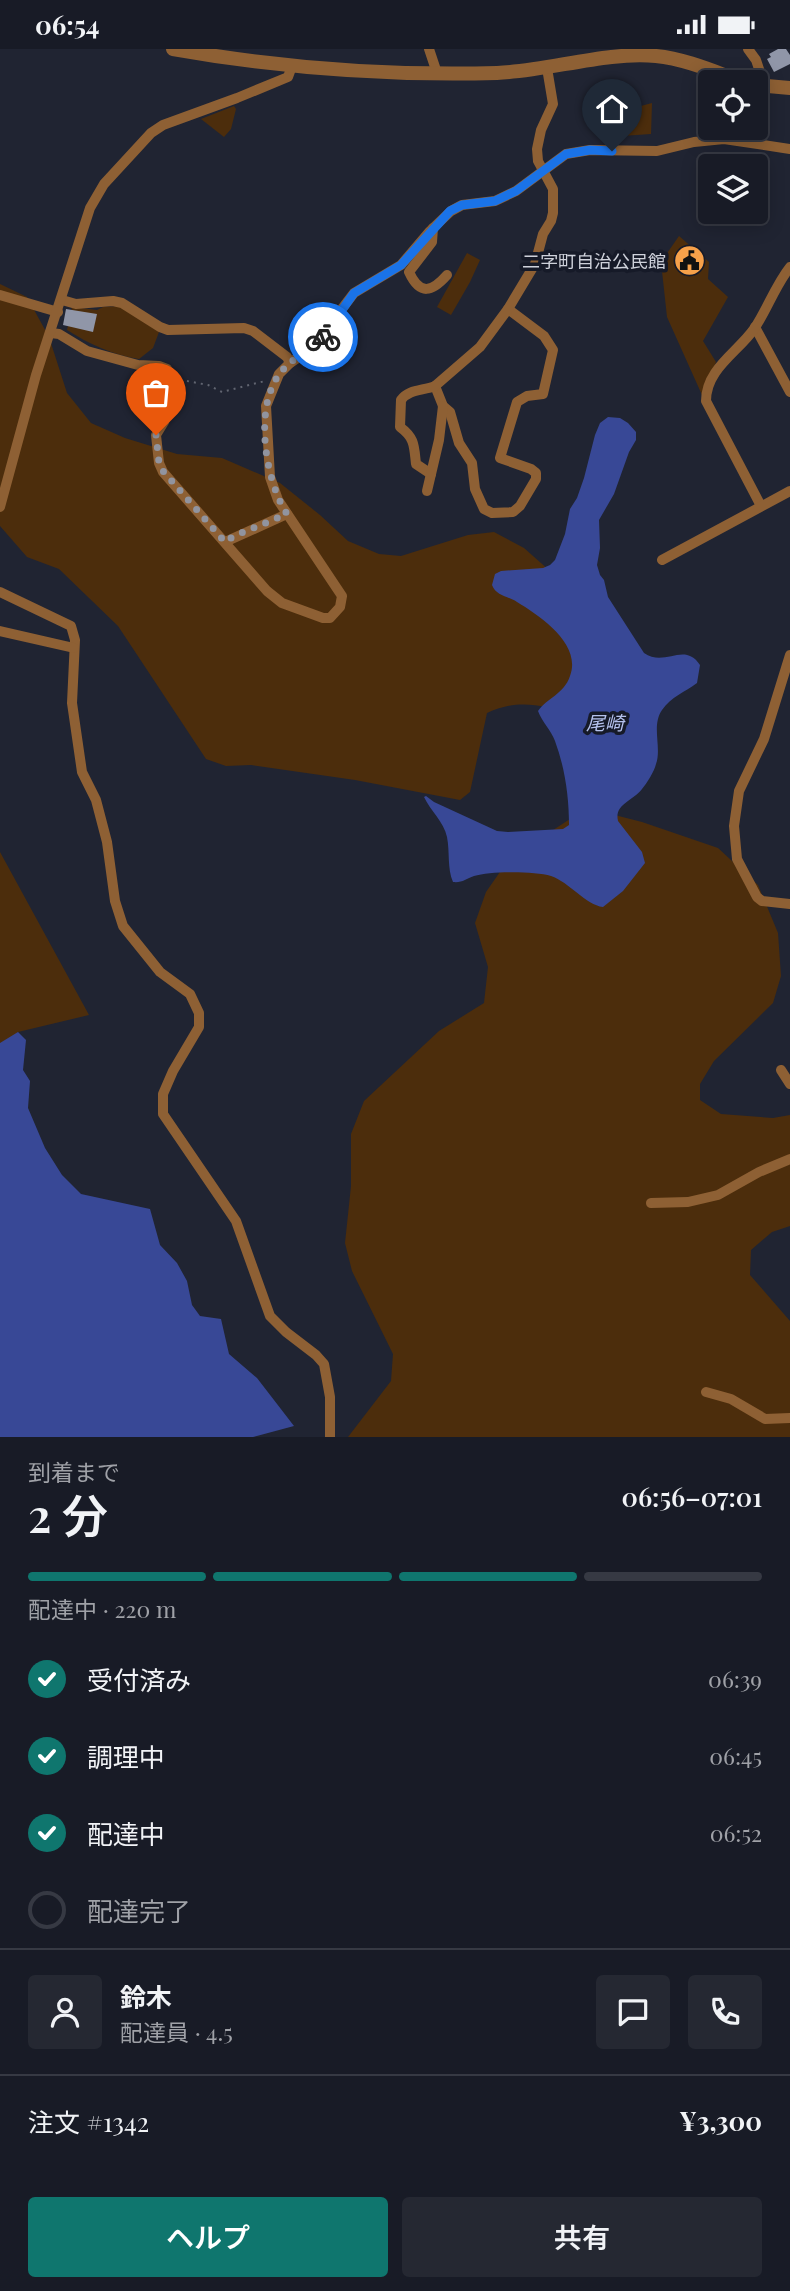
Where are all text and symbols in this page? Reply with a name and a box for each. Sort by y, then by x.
text: 06:54 [35,7,100,42]
map controls [698,70,768,224]
button: locate [698,70,768,140]
pin [582,79,642,151]
icon: home [593,90,631,128]
button: layers [698,154,768,224]
public building icon: 二字町自治公民館 [672,244,706,278]
place label: 二字町自治公民館 [522,249,666,273]
courier [288,302,358,372]
icon: bike [304,318,342,356]
pin [126,363,186,435]
icon: bag [137,374,175,412]
water label: 尾崎 [586,709,627,735]
text: 到着まで [28,1456,120,1487]
text: 06:56–07:01 [622,1479,762,1514]
text: 2 分 [28,1483,108,1545]
text: 配達中 · 220 m [28,1593,177,1624]
icon: check [28,1660,66,1698]
text: 受付済み [87,1662,191,1697]
text: 06:39 [708,1663,762,1694]
icon: check [28,1737,66,1775]
text: 調理中 [87,1739,165,1774]
text: 06:45 [709,1740,762,1771]
icon: check [28,1814,66,1852]
text: 配達中 [87,1816,165,1851]
text: 06:52 [710,1817,762,1848]
text: 配達完了 [87,1893,191,1928]
button: person [28,1975,102,2049]
button: chat [596,1975,670,2049]
button: phone [688,1975,762,2049]
text: 鈴木 [120,1979,172,2014]
text: 配達員 · 4.5 [120,2016,233,2047]
text: ¥3,300 [679,2103,762,2138]
text: 注文 #1342 [28,2104,149,2139]
button: ヘルプ [28,2197,388,2277]
button: 共有 [402,2197,762,2277]

